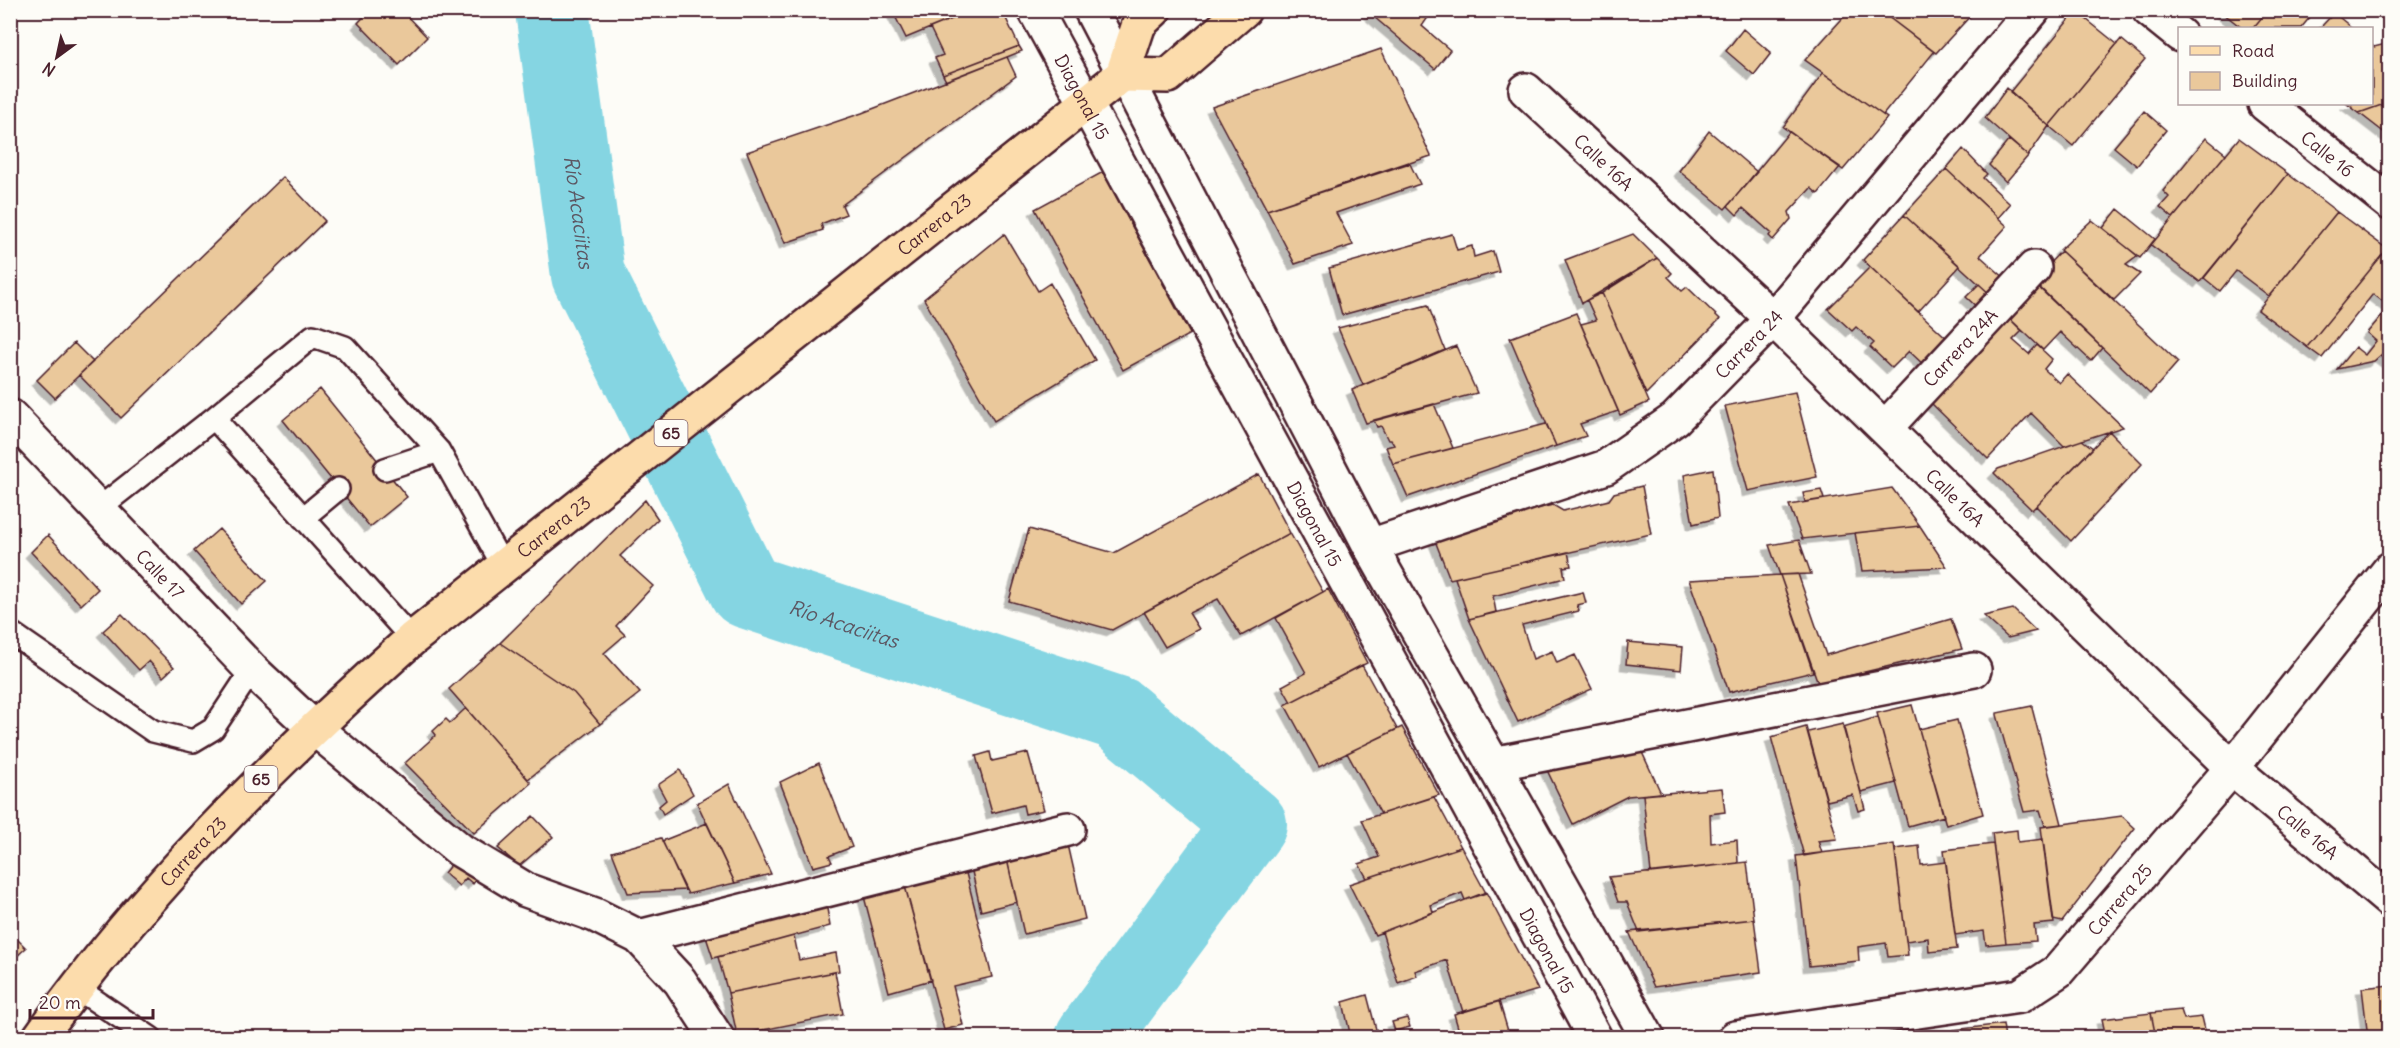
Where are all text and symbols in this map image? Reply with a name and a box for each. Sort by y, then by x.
north arrow [27,27,87,87]
legend [2178,27,2373,105]
text: Road [2232,39,2275,62]
street label: Diagonal 15 [1050,50,1115,144]
text: N [39,58,59,81]
text: Building [2232,69,2297,92]
street label: Calle 16 [2296,126,2359,182]
street label: Calle 16A [1569,129,1638,195]
water label: Río Acaciitas [559,154,600,272]
street label: Carrera 23 [893,188,976,261]
street label: Carrera 24A [1918,303,2002,392]
street label: Carrera 24 [1710,305,1787,383]
road number: 65 [654,420,688,446]
street label: Calle 16A [1921,464,1990,531]
street label: Diagonal 15 [1282,477,1347,570]
street label: Carrera 23 [512,490,595,563]
street label: Calle 17 [131,544,190,604]
water label: Río Acaciitas [786,594,904,654]
road number: 65 [244,766,278,792]
street label: Calle 16A [2272,799,2343,864]
street label: Carrera 23 [155,811,231,891]
street label: Carrera 25 [2082,858,2157,940]
street label: Diagonal 15 [1515,904,1580,997]
scale bar [30,982,153,1020]
text: 20 m [39,991,81,1014]

